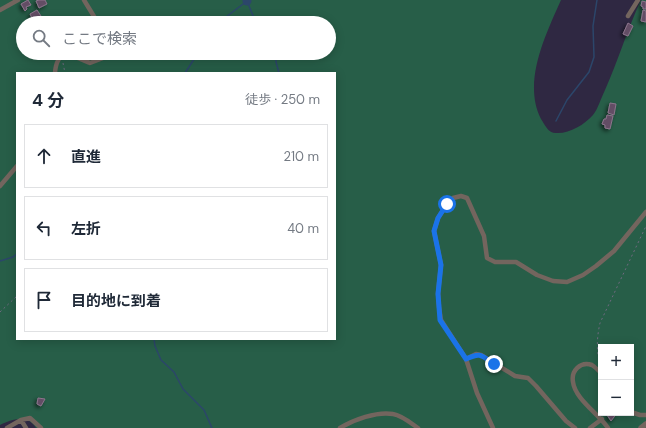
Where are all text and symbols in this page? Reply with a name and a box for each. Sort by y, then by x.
search box [16,16,336,60]
icon: search [30,27,52,49]
text: ここで検索 [62,29,137,49]
text: 4 分 [32,89,64,111]
text: 徒歩 · 250 m [245,91,320,108]
icon: ahead [33,145,55,167]
text: 直進 [71,147,101,167]
text: 210 m [284,148,319,165]
route start [438,195,456,213]
icon: left [33,217,55,239]
text: 左折 [71,219,101,239]
text: 40 m [287,220,319,237]
icon: arrive [33,289,55,311]
text: 目的地に到着 [71,291,161,311]
map controls [598,344,634,416]
button: + [598,344,634,380]
route end [485,355,503,373]
button: − [598,380,634,416]

